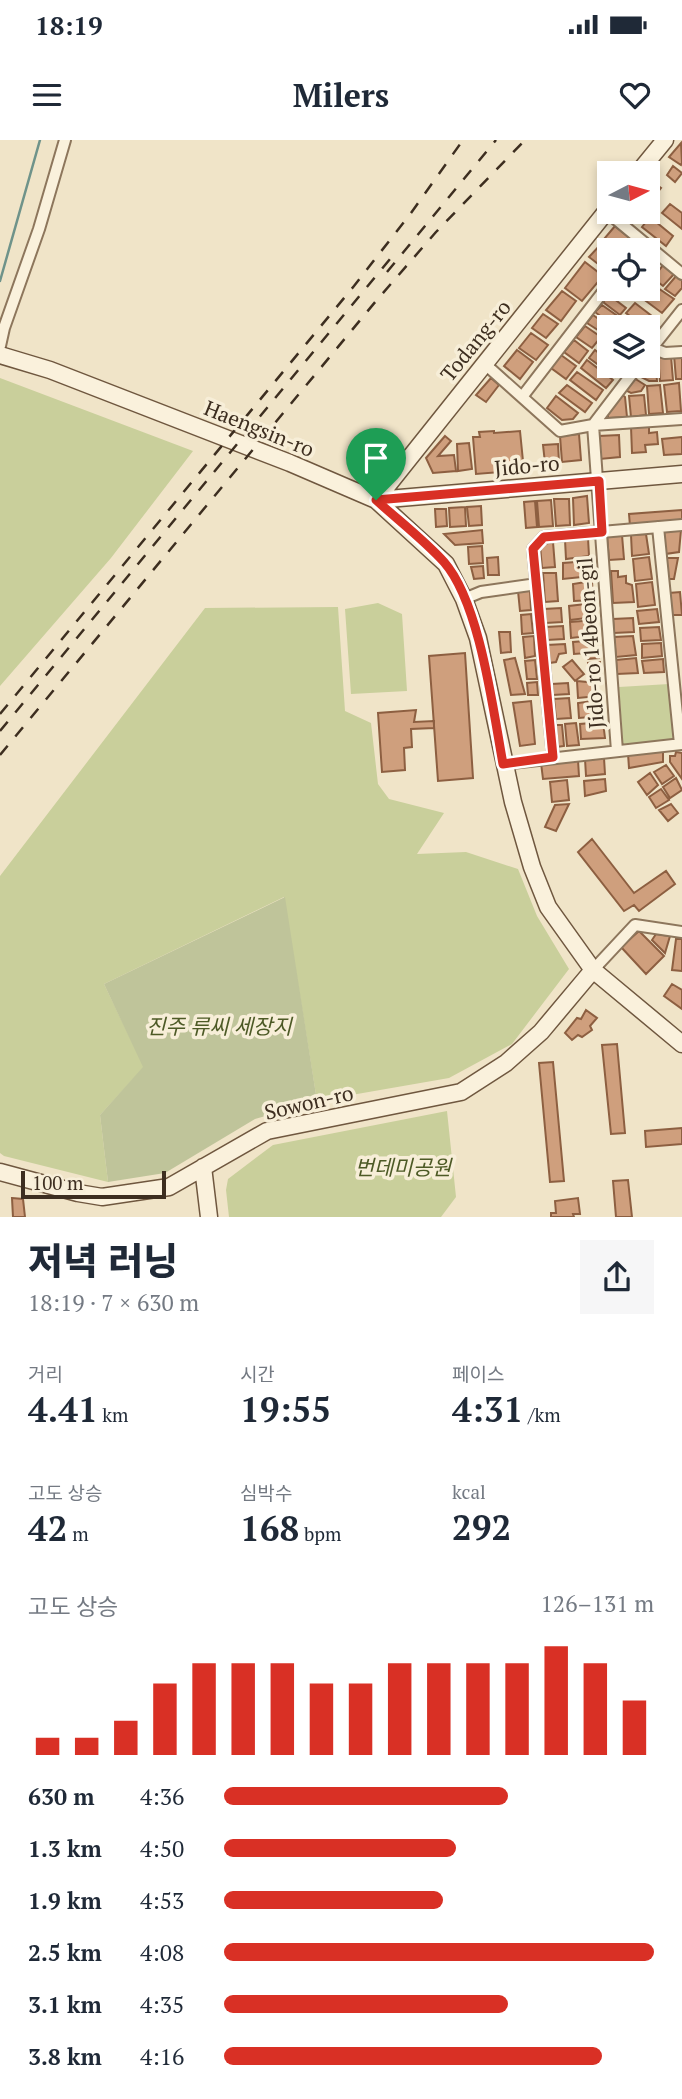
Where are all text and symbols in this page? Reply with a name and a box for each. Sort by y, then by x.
text: 18:19 [35,8,103,42]
text: Milers [293,74,389,116]
icon: menu [28,76,66,114]
icon: heart [616,76,654,114]
north arrow [597,161,660,224]
map controls [597,161,660,378]
button: locate [597,238,660,301]
street label: Todang-ro [434,294,517,387]
button: layers [597,315,660,378]
street label: Haengsin-ro [200,393,319,463]
pin [346,428,406,500]
icon: arrive [357,439,395,477]
street label: Jido-ro [493,448,561,482]
street label: Jido-ro 14beon-gil [570,557,610,730]
park label: 진주 류씨 세장지 [146,1012,293,1040]
street label: Sowon-ro [262,1078,356,1126]
park label: 번데미공원 [355,1153,453,1181]
scale bar [21,1168,166,1200]
text: 100 m [32,1170,83,1195]
text: 저녁 러닝 [28,1236,178,1286]
button: share [580,1240,654,1314]
text: 18:19 · 7 × 630 m [28,1287,199,1318]
text: 거리 [28,1361,63,1386]
text: 시간 [240,1361,275,1386]
text: 페이스 [452,1361,504,1386]
text: 4.41 [28,1386,98,1432]
text: 19:55 [240,1386,331,1432]
text: 4:31 [452,1386,523,1432]
text: km [98,1402,129,1427]
text: /km [523,1402,561,1427]
text: kcal [452,1479,486,1504]
text: 고도 상승 [28,1480,103,1505]
text: 심박수 [240,1480,292,1505]
text: 292 [452,1504,511,1550]
text: 42 [28,1505,68,1551]
text: 168 [240,1505,299,1551]
text: m [68,1521,89,1546]
text: bpm [299,1521,341,1546]
text: 126–131 m [541,1588,654,1619]
text: 고도 상승 [28,1591,118,1622]
text: 630 m [28,1781,94,1812]
text: 4:36 [140,1781,184,1812]
text: 1.3 km [28,1833,102,1864]
text: 4:50 [140,1833,184,1864]
text: 1.9 km [28,1885,102,1916]
text: 4:53 [140,1885,184,1916]
text: 2.5 km [28,1937,102,1968]
text: 4:08 [140,1937,184,1968]
text: 3.1 km [28,1989,102,2020]
text: 4:35 [140,1989,184,2020]
text: 3.8 km [28,2041,102,2072]
text: 4:16 [140,2041,184,2072]

